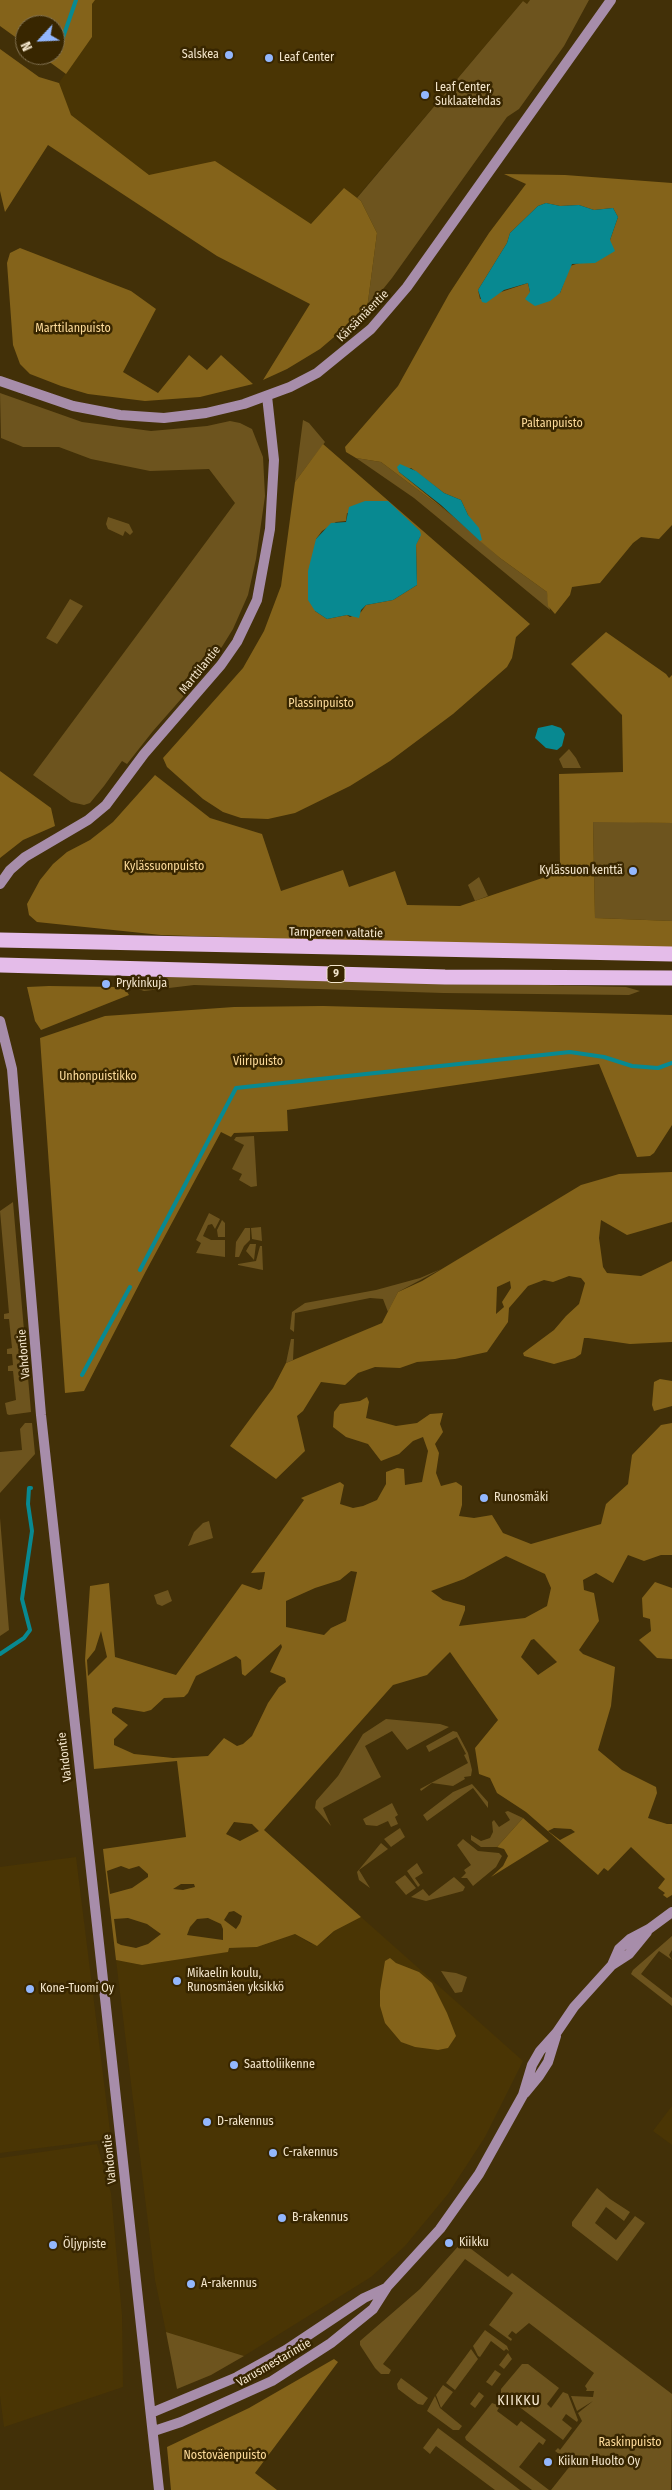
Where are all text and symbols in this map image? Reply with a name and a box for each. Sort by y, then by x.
north arrow [15,15,65,65]
text: N [17,39,36,54]
place label: Salskea [182,48,219,62]
marker: Salskea [223,49,235,61]
place label: Leaf Center [279,51,334,65]
marker: Leaf Center [263,52,275,64]
place label: Leaf Center, Suklaatehdas [435,81,501,109]
marker: Leaf Center, Suklaatehdas [419,89,431,101]
street label: Kärsämäentie [334,287,392,345]
park label: Marttilanpuisto [35,322,111,336]
park label: Paltanpuisto [521,417,583,431]
street label: Marttilantie [176,643,224,697]
park label: Plassinpuisto [288,697,354,711]
park label: Kylässuonpuisto [124,860,204,874]
place label: Kylässuon kenttä [539,864,623,878]
marker: Kylässuon kenttä [627,865,639,877]
street label: Tampereen valtatie [289,925,383,941]
road number: 9 [327,966,345,982]
place label: Prykinkuja [116,977,167,991]
marker: Prykinkuja [100,978,112,990]
park label: Viiripuisto [233,1055,283,1069]
park label: Unhonpuistikko [59,1070,137,1084]
street label: Vahdontie [15,1329,33,1379]
place label: Runosmäki [494,1491,548,1505]
marker: Runosmäki [478,1492,490,1504]
street label: Vahdontie [55,1731,75,1783]
place label: Mikaelin koulu, Runosmäen yksikkö [187,1967,284,1995]
marker: Mikaelin koulu, Runosmäen yksikkö [171,1975,183,1987]
place label: Kone-Tuomi Oy [40,1982,114,1996]
marker: Kone-Tuomi Oy [24,1983,36,1995]
place label: Saattoliikenne [244,2058,315,2072]
marker: Saattoliikenne [228,2059,240,2071]
place label: D-rakennus [217,2115,274,2129]
marker: D-rakennus [201,2116,213,2128]
street label: Vahdontie [100,2133,120,2185]
place label: C-rakennus [283,2146,338,2160]
marker: C-rakennus [267,2147,279,2159]
place label: B-rakennus [292,2211,348,2225]
marker: B-rakennus [276,2212,288,2224]
place label: Kiikku [459,2236,489,2250]
marker: Kiikku [443,2237,455,2249]
place label: Öljypiste [63,2238,106,2252]
marker: Öljypiste [47,2239,59,2251]
place label: A-rakennus [201,2277,257,2291]
marker: A-rakennus [185,2278,197,2290]
street label: Varusmestarintie [234,2336,314,2390]
district label: KIIKKU [496,2393,542,2409]
park label: Raskinpuisto [598,2436,662,2450]
park label: Nostoväenpuisto [184,2449,266,2463]
place label: Kiikun Huolto Oy [558,2455,640,2469]
marker: Kiikun Huolto Oy [542,2456,554,2468]

